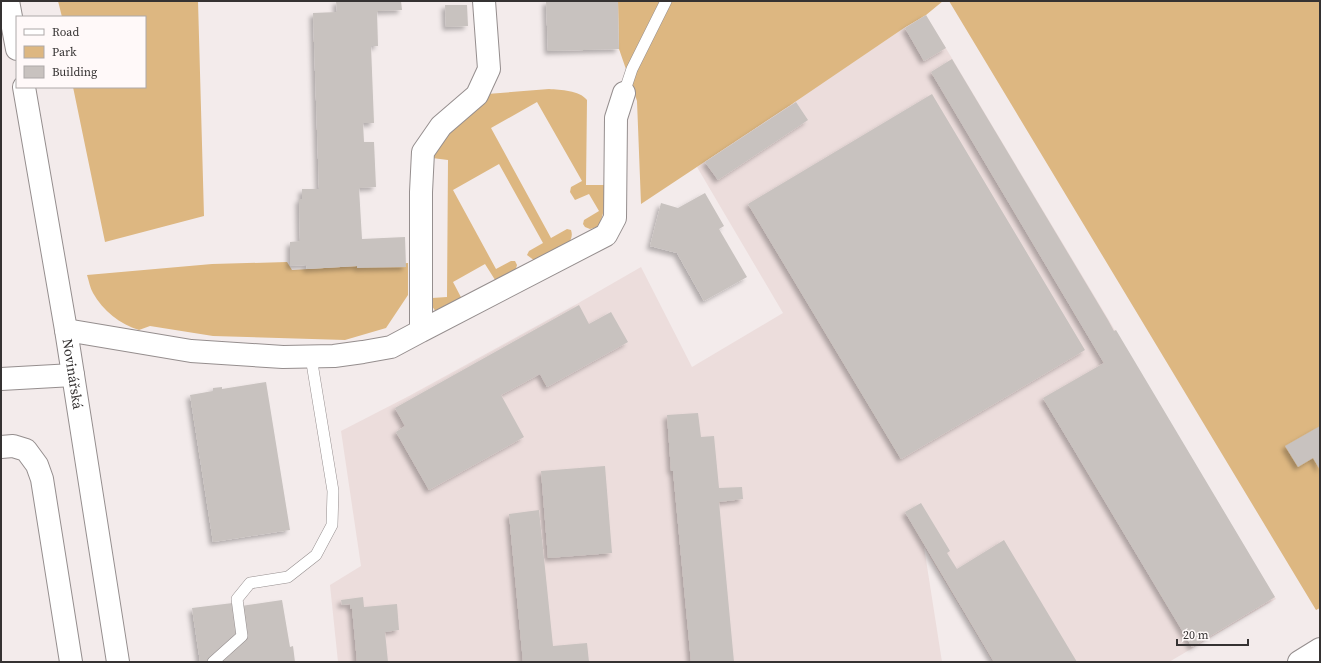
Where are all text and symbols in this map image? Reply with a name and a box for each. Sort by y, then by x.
legend [16,16,146,88]
text: Road [52,24,79,40]
text: Park [52,44,77,60]
text: Building [52,64,97,80]
street label: Novinářská [57,337,88,411]
scale bar [1177,621,1248,647]
text: 20 m [1183,627,1209,643]

